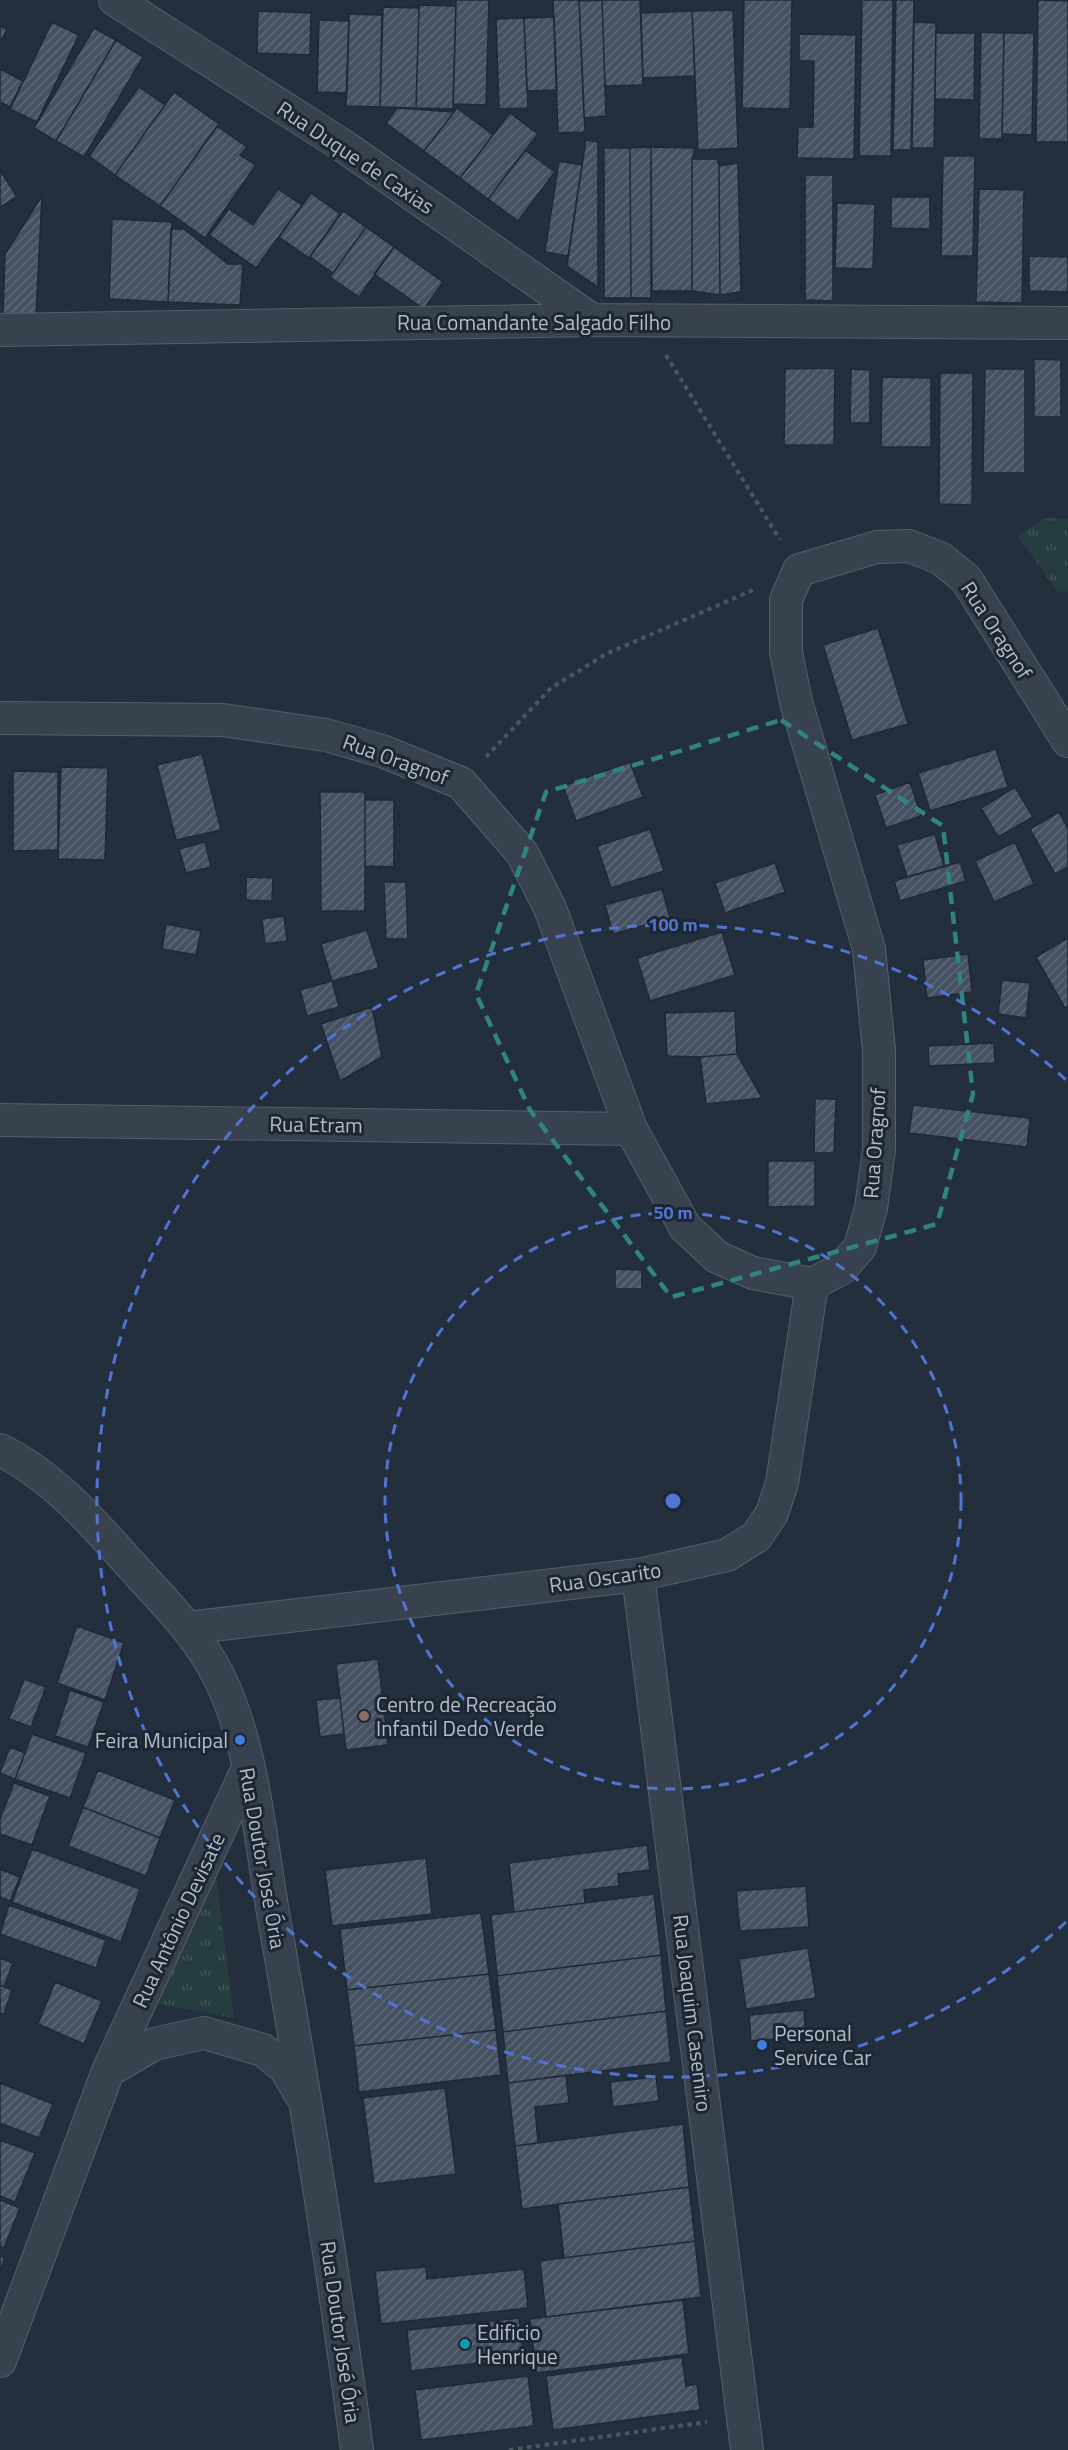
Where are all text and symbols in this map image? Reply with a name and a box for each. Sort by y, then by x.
street label: Rua Duque de Caxias [271,92,441,222]
street label: Rua Comandante Salgado Filho [397,306,671,338]
street label: Rua Oragnof [953,575,1041,685]
street label: Rua Oragnof [338,725,454,793]
text: 100 m [648,911,698,938]
street label: Rua Oragnof [854,1087,894,1199]
street label: Rua Etram [269,1107,363,1141]
text: 50 m [653,1199,693,1226]
centre of rings [663,1491,683,1511]
street label: Rua Oscarito [547,1553,663,1601]
place label: Centro de Recreação Infantil Dedo Verde [376,1688,557,1744]
marker: Centro de Recreação Infantil Dedo Verde [357,1709,371,1723]
place label: Feira Municipal [95,1724,228,1756]
marker: Feira Municipal [233,1733,247,1747]
street label: Rua Doutor José Ória [231,1765,295,1952]
street label: Rua Antônio Devisate [123,1827,233,2013]
street label: Rua Joaquim Casemiro [665,1913,721,2113]
place label: Personal Service Car [774,2017,871,2073]
marker: Personal Service Car [755,2038,769,2052]
street label: Rua Doutor José Ória [312,2239,370,2426]
place label: Edificio Henrique [477,2316,558,2372]
marker: Edificio Henrique [458,2337,472,2351]

